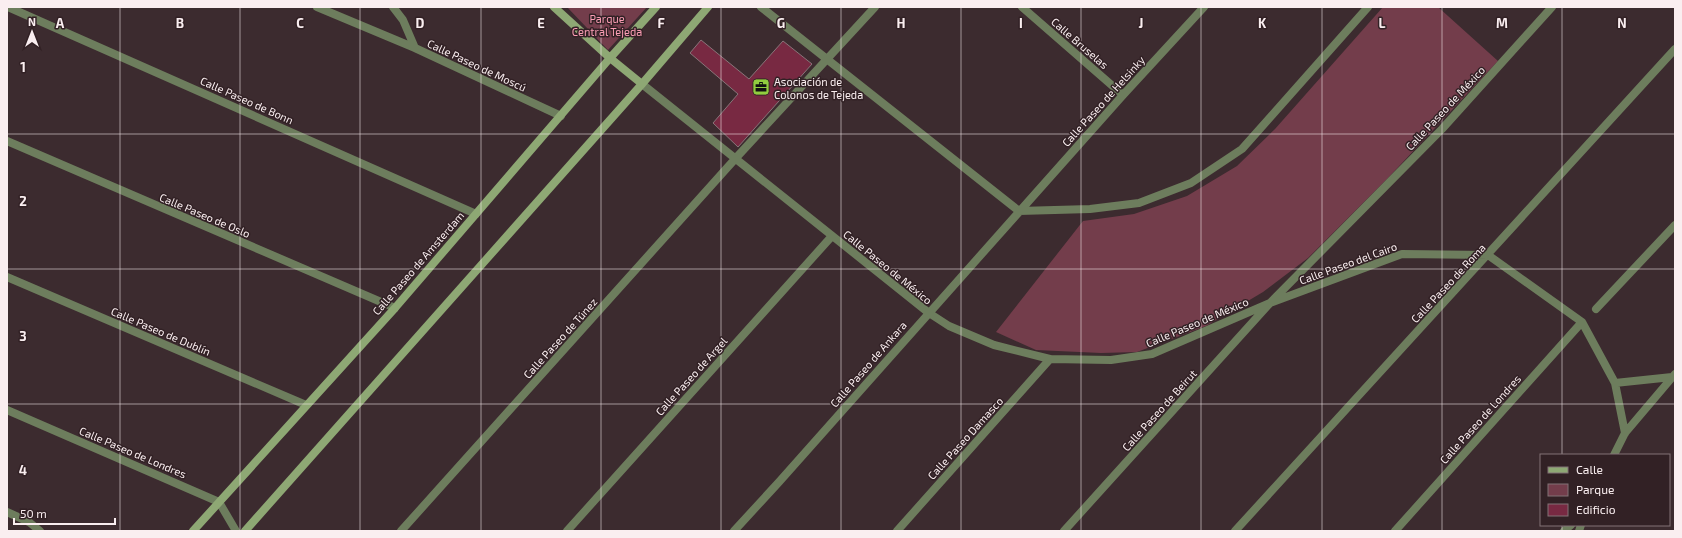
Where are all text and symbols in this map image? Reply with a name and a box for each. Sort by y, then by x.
north arrow [12,12,52,52]
park label: Parque Central Tejeda [572,12,642,39]
text: N [28,15,36,28]
text: A [56,15,65,31]
text: B [176,15,184,31]
text: C [296,15,304,31]
text: D [416,15,425,31]
text: E [537,15,545,31]
text: F [657,15,665,31]
text: G [777,15,785,31]
text: H [897,15,906,31]
text: I [1019,15,1023,31]
street label: Calle Bruselas [1049,15,1111,71]
text: J [1139,15,1143,31]
text: K [1258,15,1267,31]
text: L [1379,15,1386,31]
text: M [1496,15,1508,31]
text: N [1617,15,1627,31]
street label: Calle Paseo de Moscú [425,36,529,94]
street label: Calle Paseo de Helsinky [1059,53,1147,149]
text: 1 [20,59,26,75]
street label: Calle Paseo de México [1403,63,1487,153]
street label: Calle Paseo de Bonn [198,74,296,126]
place label: Asociación de Colonos de Tejeda [774,75,863,102]
office icon: Asociación de Colonos de Tejeda [751,77,771,97]
street label: Calle Paseo de Oslo [158,190,252,240]
text: 2 [19,193,27,209]
street label: Calle Paseo de Amsterdam [370,209,466,317]
street label: Calle Paseo de México [841,227,935,307]
street label: Calle Paseo del Cairo [1297,239,1399,287]
street label: Calle Paseo de Roma [1408,241,1488,325]
street label: Calle Paseo de México [1144,294,1250,350]
street label: Calle Paseo de Túnez [520,295,600,381]
street label: Calle Paseo de Dublín [109,304,213,358]
street label: Calle Paseo de Ankara [827,318,909,410]
text: 3 [19,328,27,344]
street label: Calle Paseo de Argel [652,334,730,418]
street label: Calle Paseo de Beirut [1119,367,1199,453]
street label: Calle Paseo de Londres [1437,372,1524,466]
street label: Calle Paseo Damasco [925,394,1005,482]
street label: Calle Paseo de Londres [78,424,189,481]
legend [1540,454,1670,526]
text: 4 [19,462,27,478]
text: Calle [1576,462,1603,476]
text: Parque [1576,482,1614,496]
scale bar [14,500,115,526]
text: Edificio [1576,502,1616,516]
text: 50 m [20,506,47,520]

